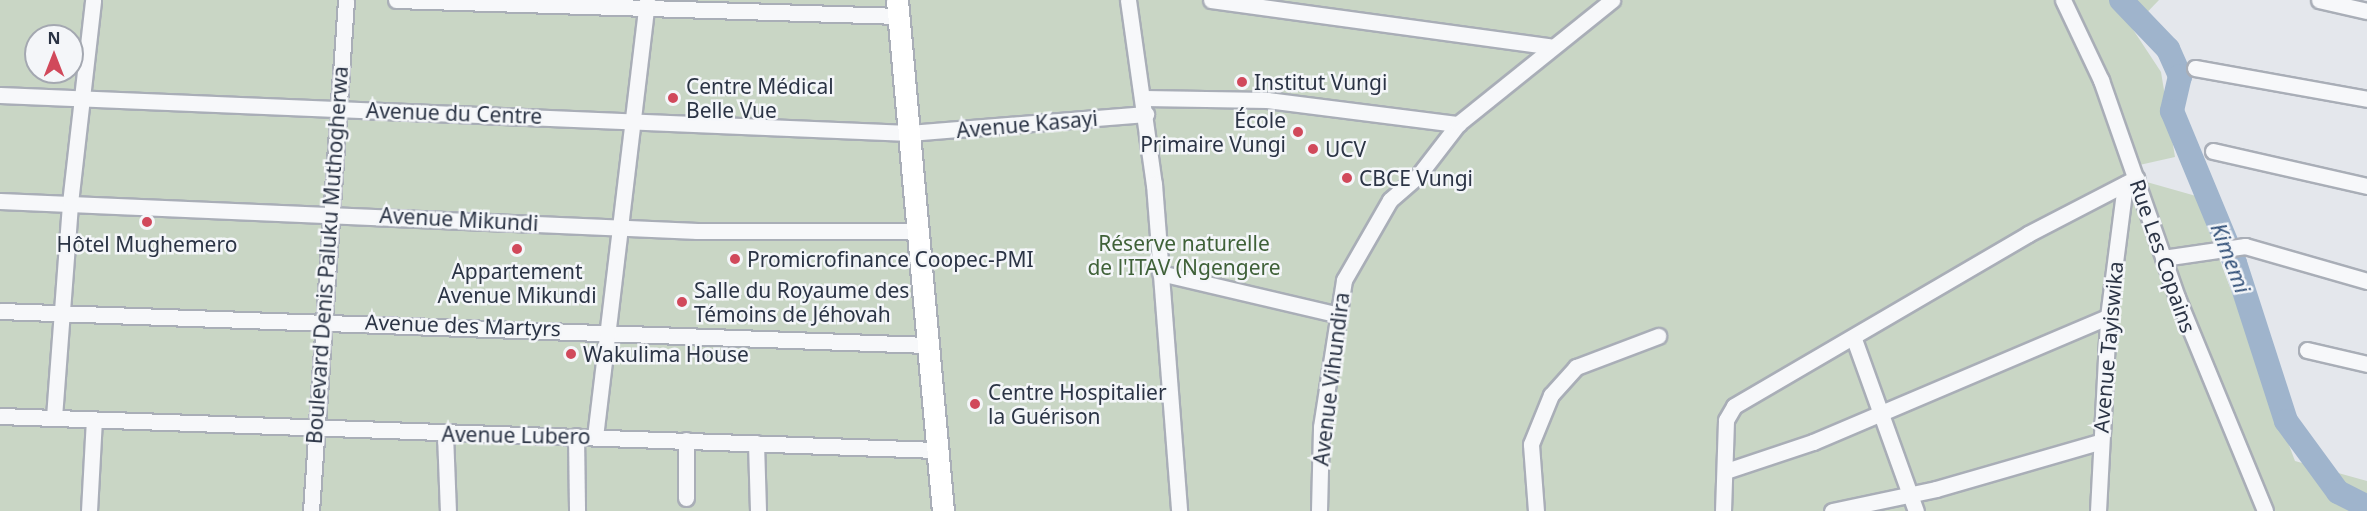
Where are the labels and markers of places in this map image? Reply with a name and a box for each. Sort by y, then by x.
place label: Institut Vungi [1254,69,1387,95]
place label: Centre Médical Belle Vue [686,73,834,123]
marker: Institut Vungi [1235,75,1249,89]
marker: Centre Médical Belle Vue [664,89,682,107]
place label: École Primaire Vungi [1140,107,1286,157]
marker: École Primaire Vungi [1291,125,1305,139]
place label: UCV [1325,136,1366,162]
marker: UCV [1306,142,1320,156]
place label: CBCE Vungi [1359,165,1473,191]
marker: CBCE Vungi [1340,171,1354,185]
marker: Hôtel Mughemero [140,215,154,229]
place label: Hôtel Mughemero [57,231,237,257]
marker: Appartement Avenue Mikundi [510,242,524,256]
place label: Promicrofinance Coopec-PMI [747,246,1034,272]
marker: Promicrofinance Coopec-PMI [728,252,742,266]
place label: Appartement Avenue Mikundi [437,258,597,308]
place label: Salle du Royaume des Témoins de Jéhovah [694,277,909,327]
marker: Salle du Royaume des Témoins de Jéhovah [675,295,689,309]
place label: Wakulima House [583,341,749,367]
marker: Wakulima House [564,347,578,361]
place label: Centre Hospitalier la Guérison [988,379,1167,429]
marker: Centre Hospitalier la Guérison [966,395,984,413]

